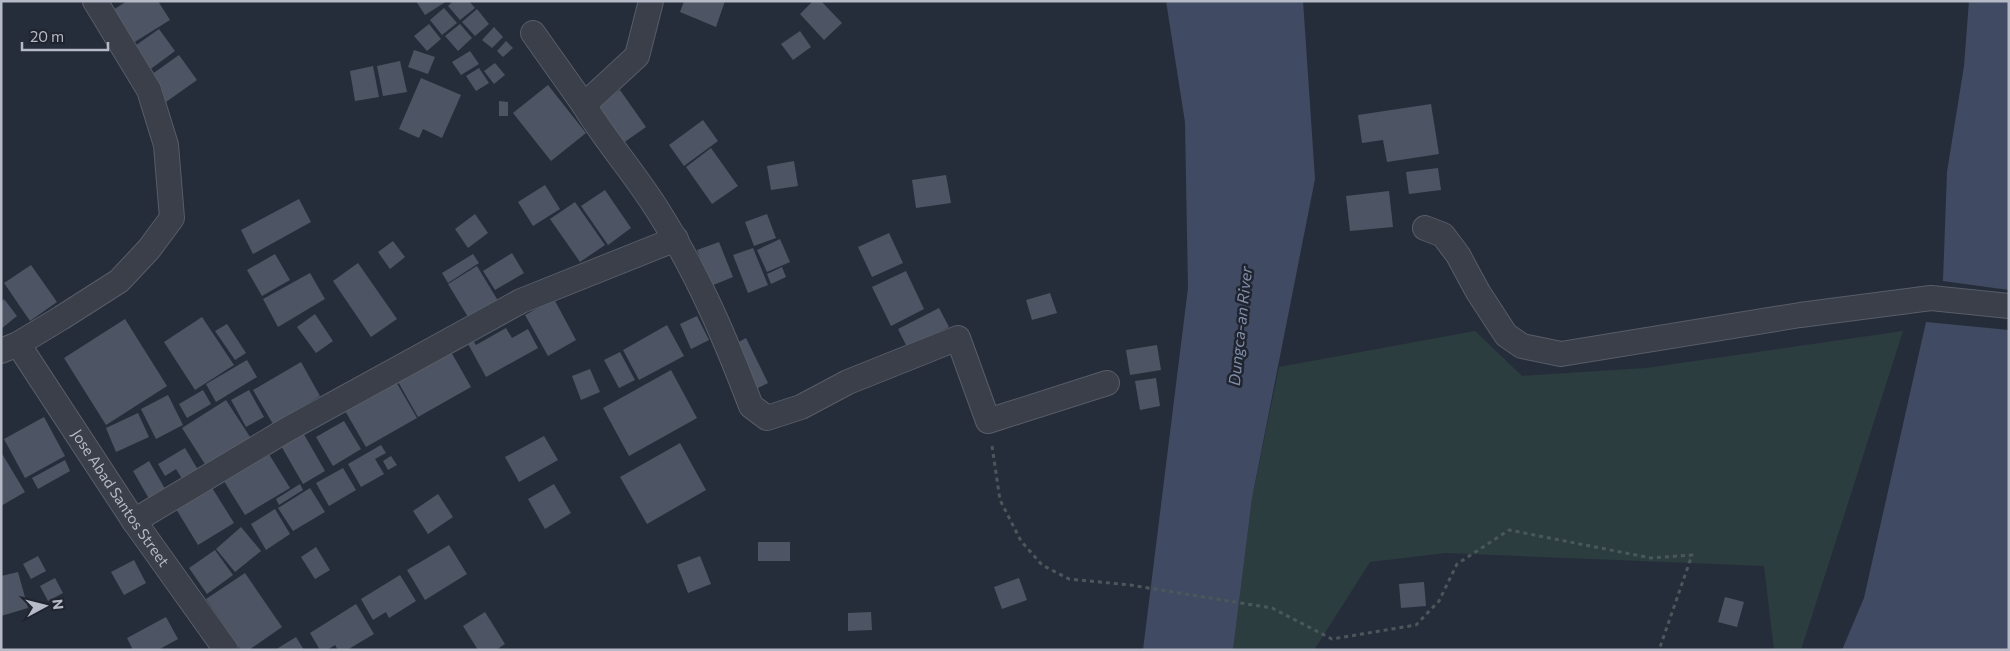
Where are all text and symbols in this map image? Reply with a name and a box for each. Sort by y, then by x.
scale bar [22,20,109,52]
text: 20 m [30,27,64,45]
water label: Dungca-an River [1224,265,1255,386]
street label: Jose Abad Santos Street [68,426,174,570]
north arrow [20,581,70,631]
text: N [49,598,67,611]

